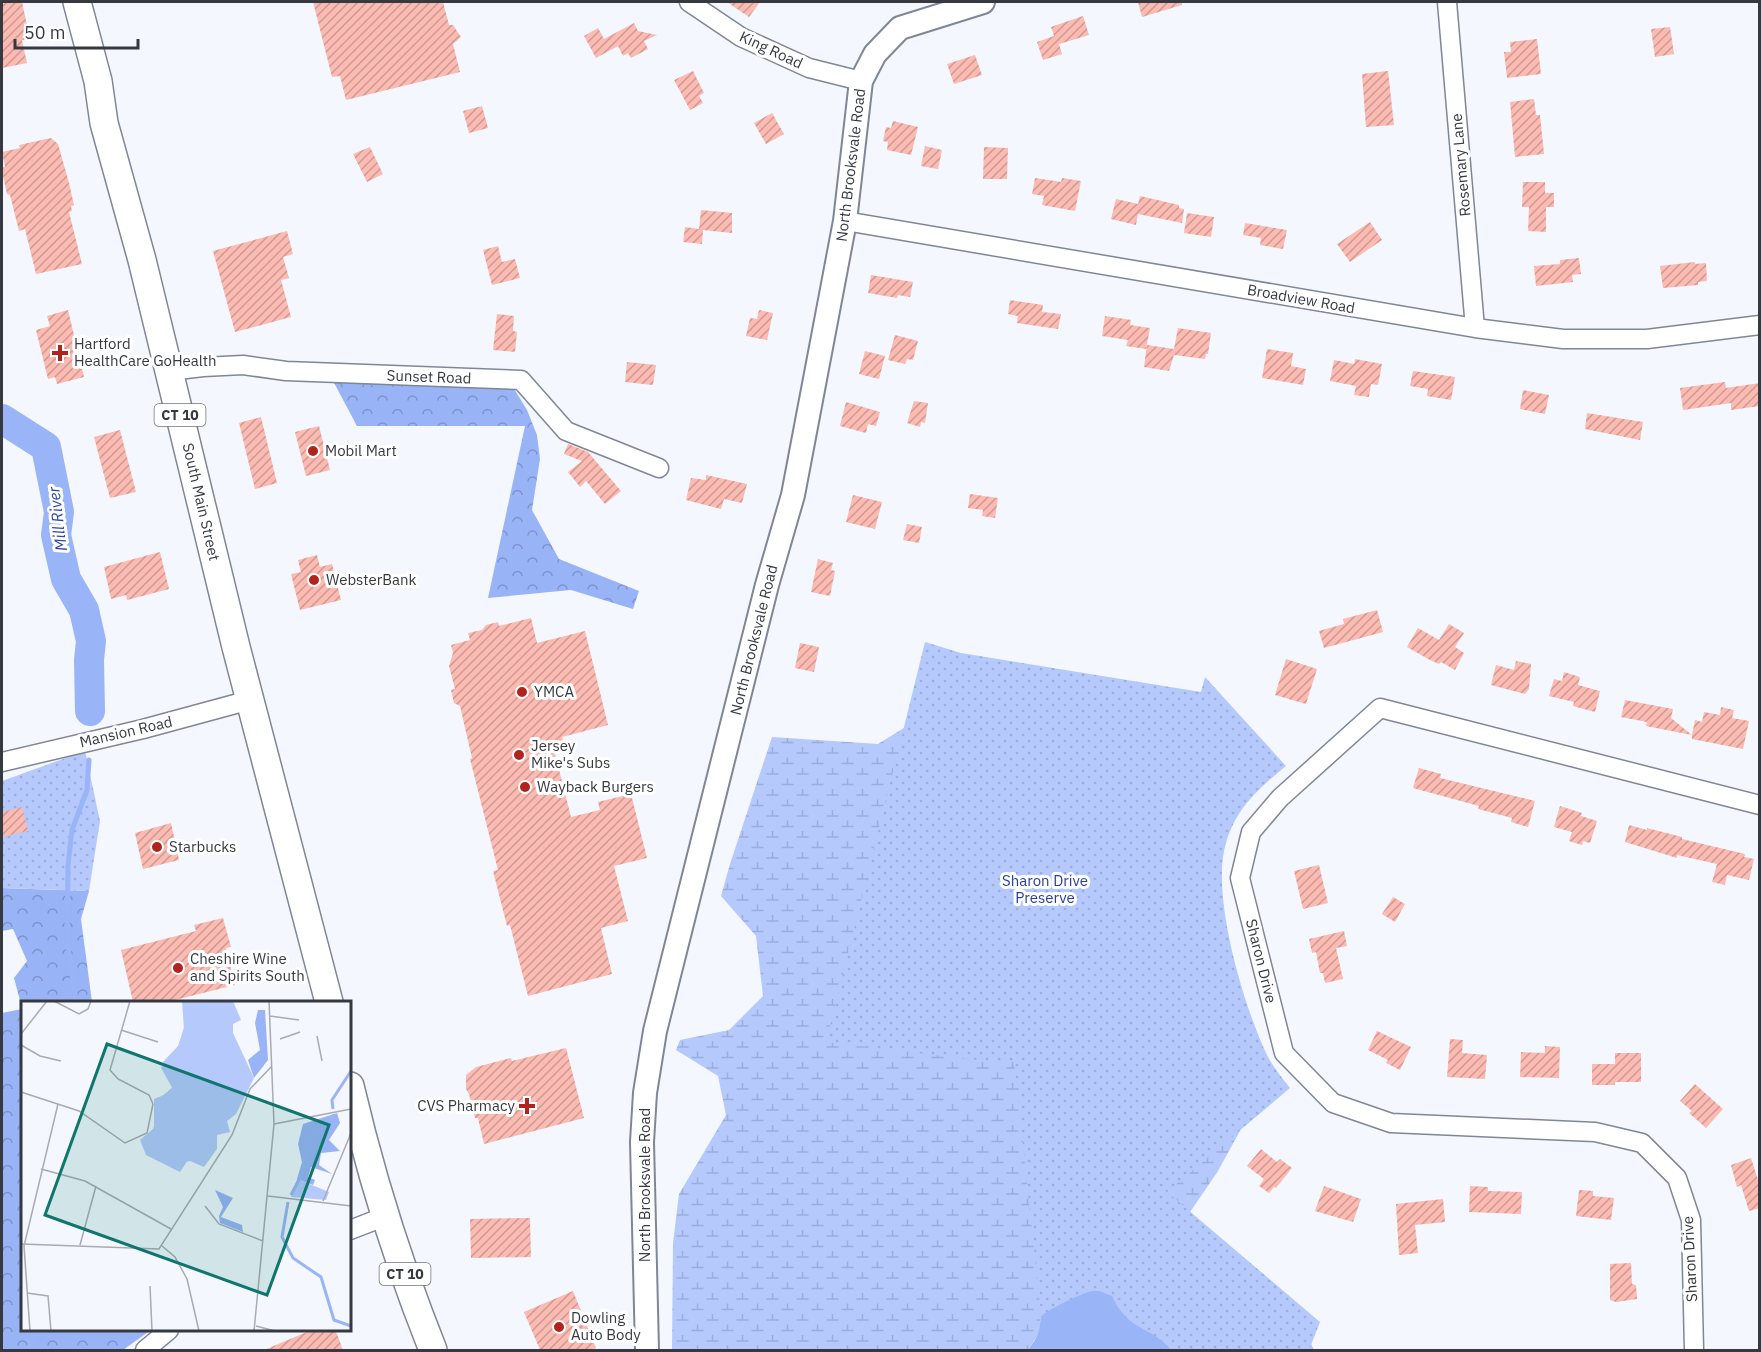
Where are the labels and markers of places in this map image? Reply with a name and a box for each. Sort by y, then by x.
place label: Hartford HealthCare GoHealth [74,334,217,370]
marker: Hartford HealthCare GoHealth [51,344,69,362]
place label: Mobil Mart [325,441,397,460]
marker: Mobil Mart [306,444,320,458]
place label: WebsterBank [326,570,417,589]
marker: WebsterBank [307,573,321,587]
place label: YMCA [534,682,574,701]
marker: YMCA [515,685,529,699]
place label: Jersey Mike's Subs [531,736,610,772]
marker: Jersey Mike's Subs [512,748,526,762]
place label: Wayback Burgers [537,777,654,796]
marker: Wayback Burgers [518,780,532,794]
place label: Starbucks [169,837,236,856]
marker: Starbucks [150,840,164,854]
place label: Cheshire Wine and Spirits South [190,949,305,985]
marker: Cheshire Wine and Spirits South [171,961,185,975]
place label: CVS Pharmacy [417,1096,516,1115]
marker: CVS Pharmacy [520,1099,534,1113]
place label: Dowling Auto Body [571,1308,641,1344]
marker: Dowling Auto Body [552,1320,566,1334]

